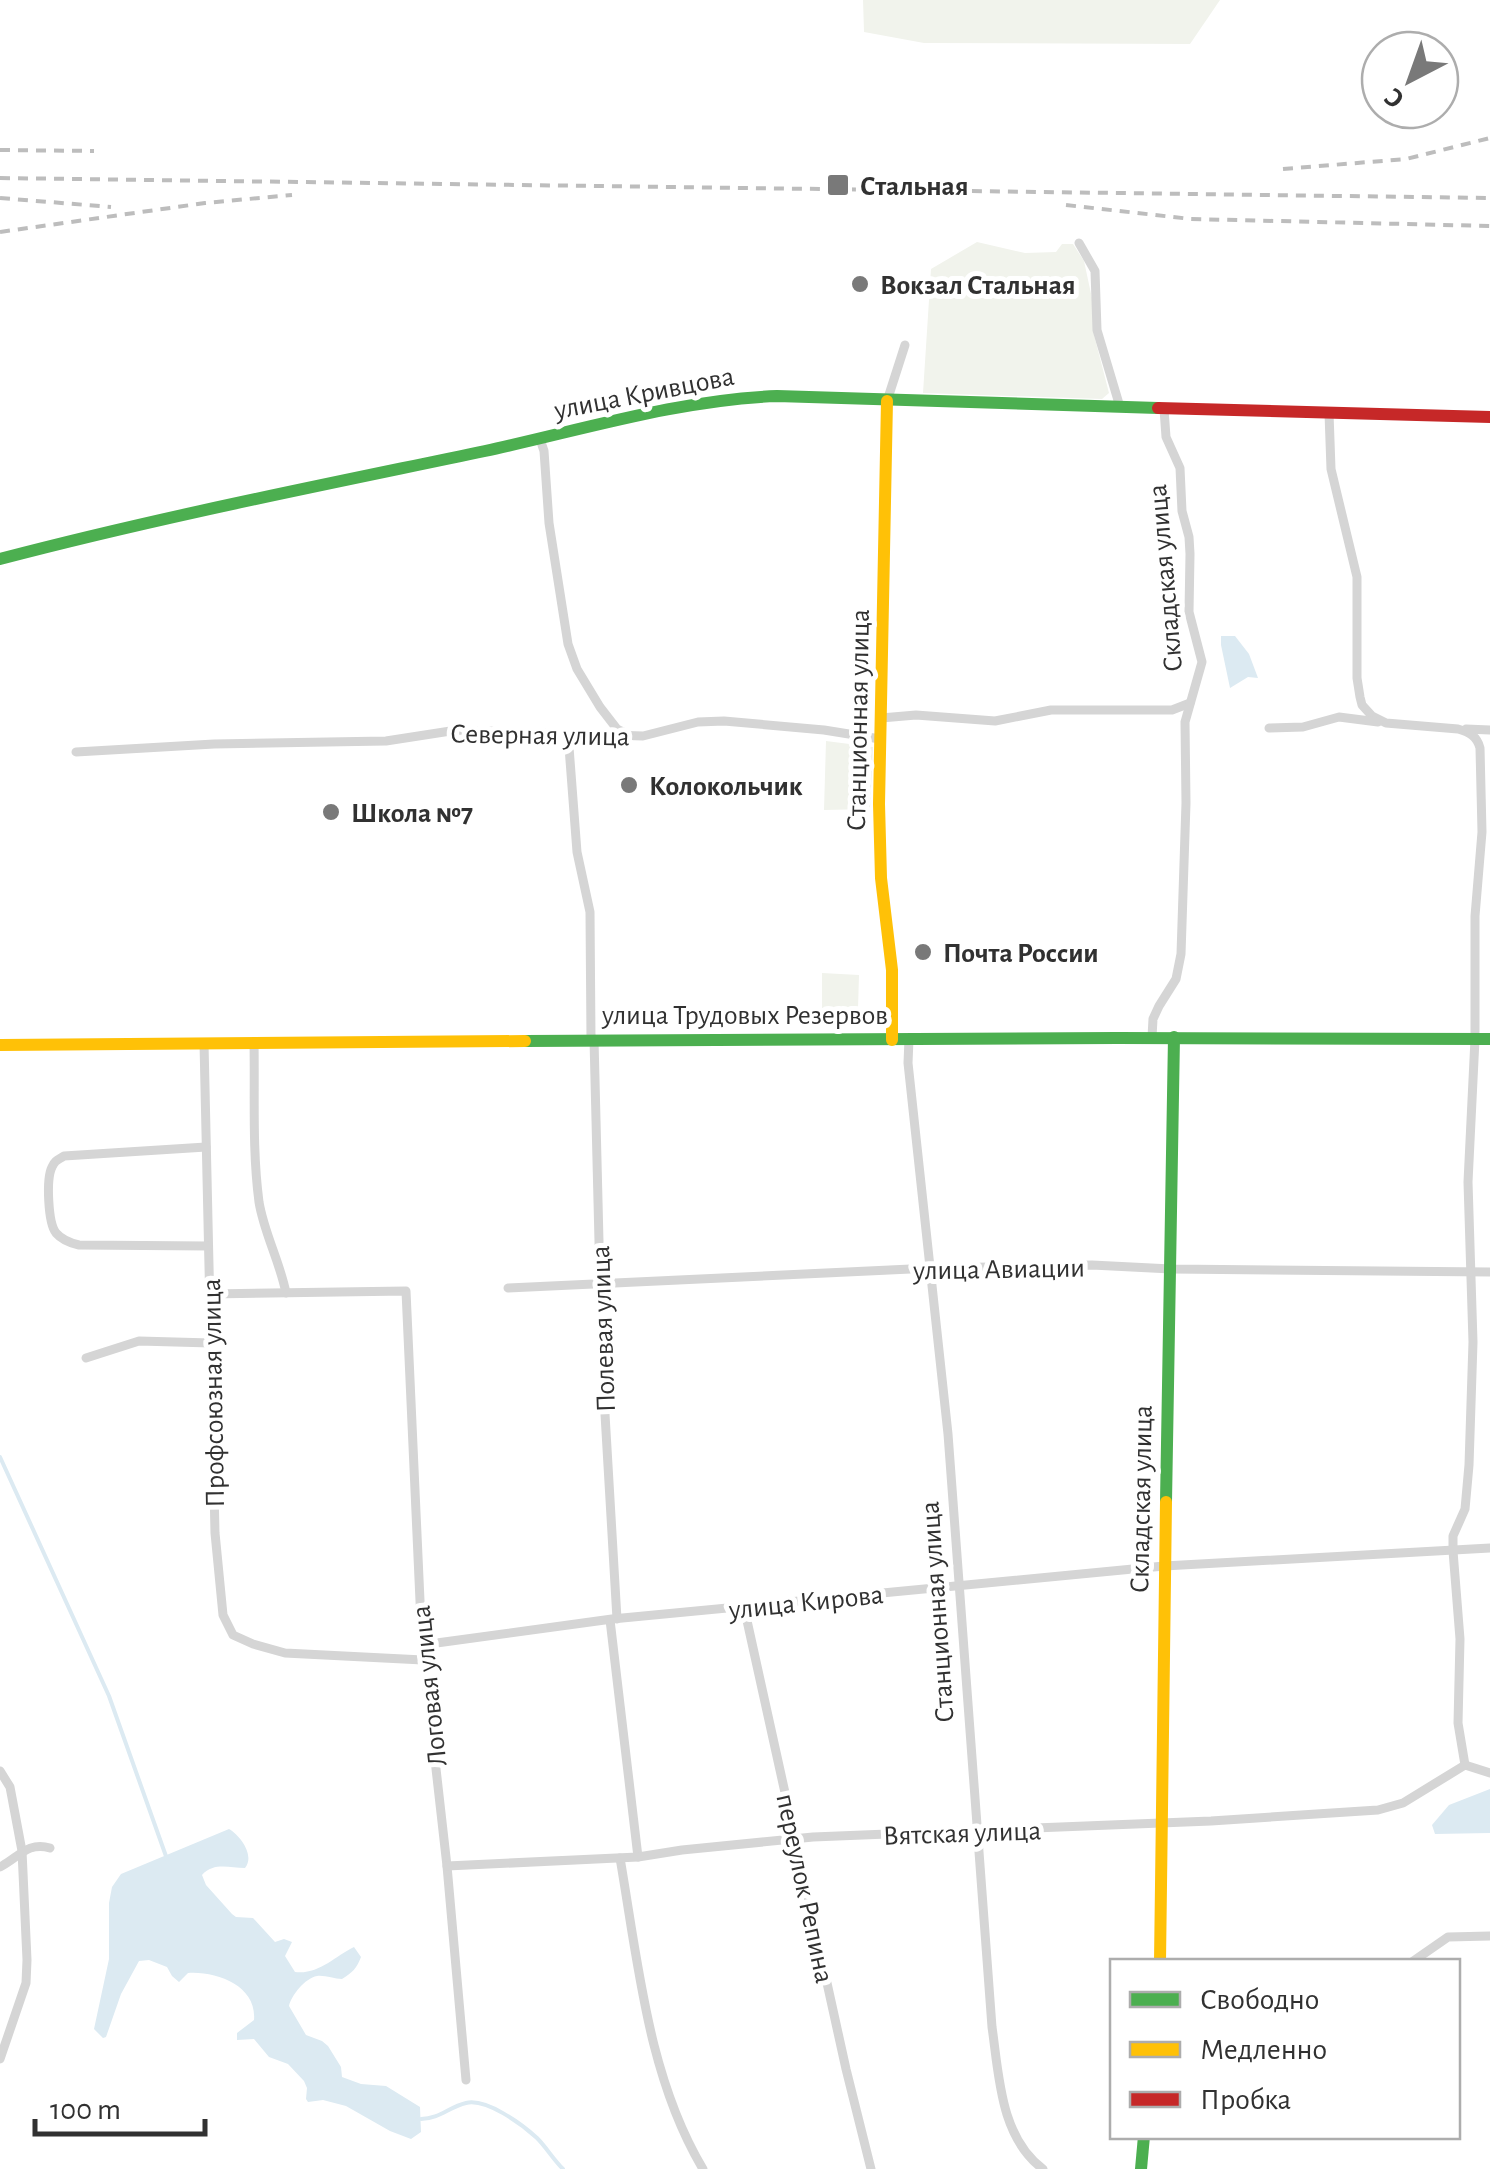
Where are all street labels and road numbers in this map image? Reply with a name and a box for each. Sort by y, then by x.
street label: улица Кривцова [551,363,737,425]
street label: Складская улица [1144,483,1188,673]
street label: Станционная улица [843,609,875,831]
street label: Северная улица [450,720,630,752]
street label: улица Трудовых Резервов [601,1002,888,1030]
street label: Полевая улица [587,1245,621,1413]
street label: улица Авиации [912,1255,1085,1286]
street label: Профсоюзная улица [198,1278,230,1508]
street label: Складская улица [1126,1404,1158,1593]
street label: Станционная улица [916,1500,960,1724]
street label: улица Кирова [726,1581,885,1625]
street label: Логовая улица [408,1604,452,1768]
street label: переулок Репина [770,1791,838,1986]
street label: Вятская улица [883,1817,1042,1851]

